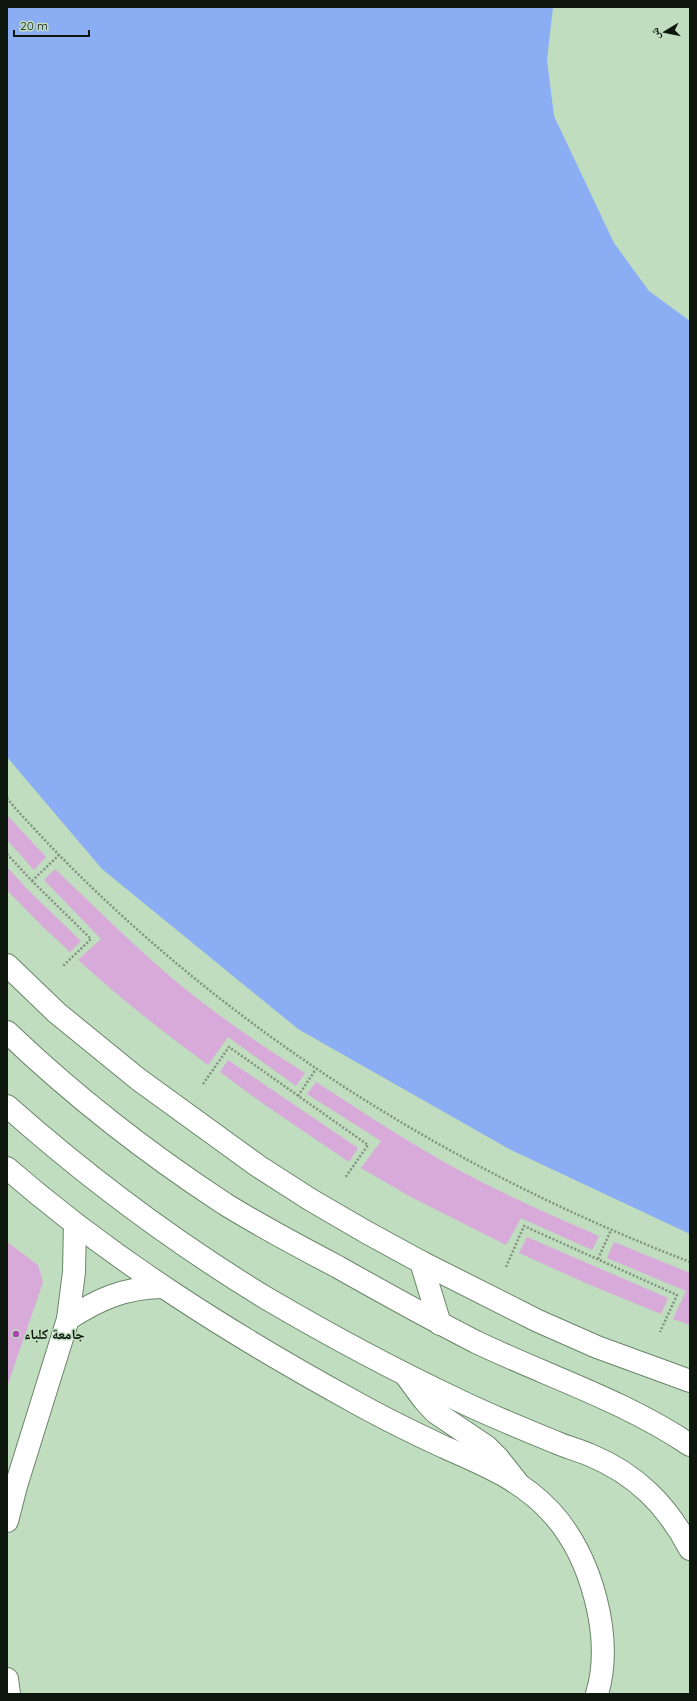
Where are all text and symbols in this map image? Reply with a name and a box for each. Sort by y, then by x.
scale bar [14,12,89,38]
north arrow [645,12,685,52]
text: 20 m [20,18,48,33]
text: ش [647,26,664,41]
place label: جامعة كلباء [24,1325,85,1343]
marker: جامعة كلباء [11,1329,21,1339]

